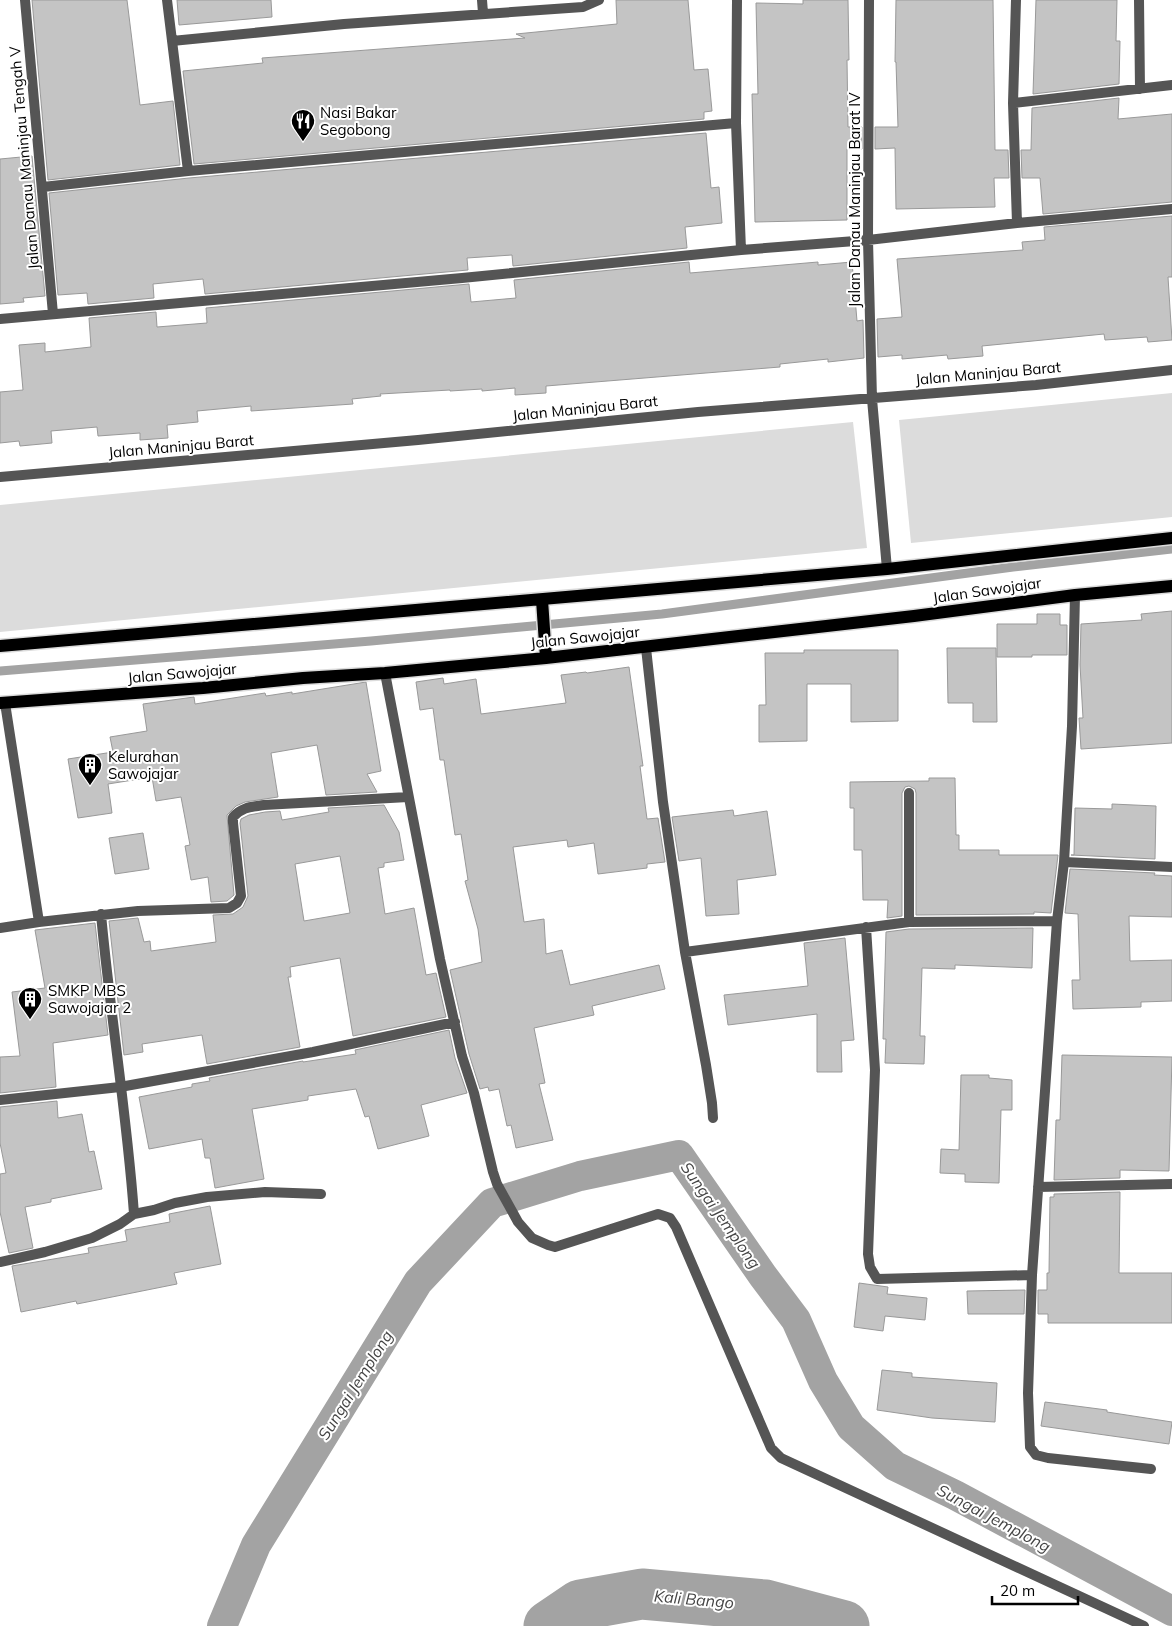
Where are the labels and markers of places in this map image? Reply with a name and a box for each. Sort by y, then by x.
place label: Nasi Bakar Segobong [320,103,397,139]
restaurant icon: Nasi Bakar Segobong [290,108,316,142]
place label: Kelurahan Sawojajar [108,747,179,783]
building icon: Kelurahan Sawojajar [77,752,103,786]
place label: SMKP MBS Sawojajar 2 [48,981,131,1017]
building icon: SMKP MBS Sawojajar 2 [17,986,43,1020]

